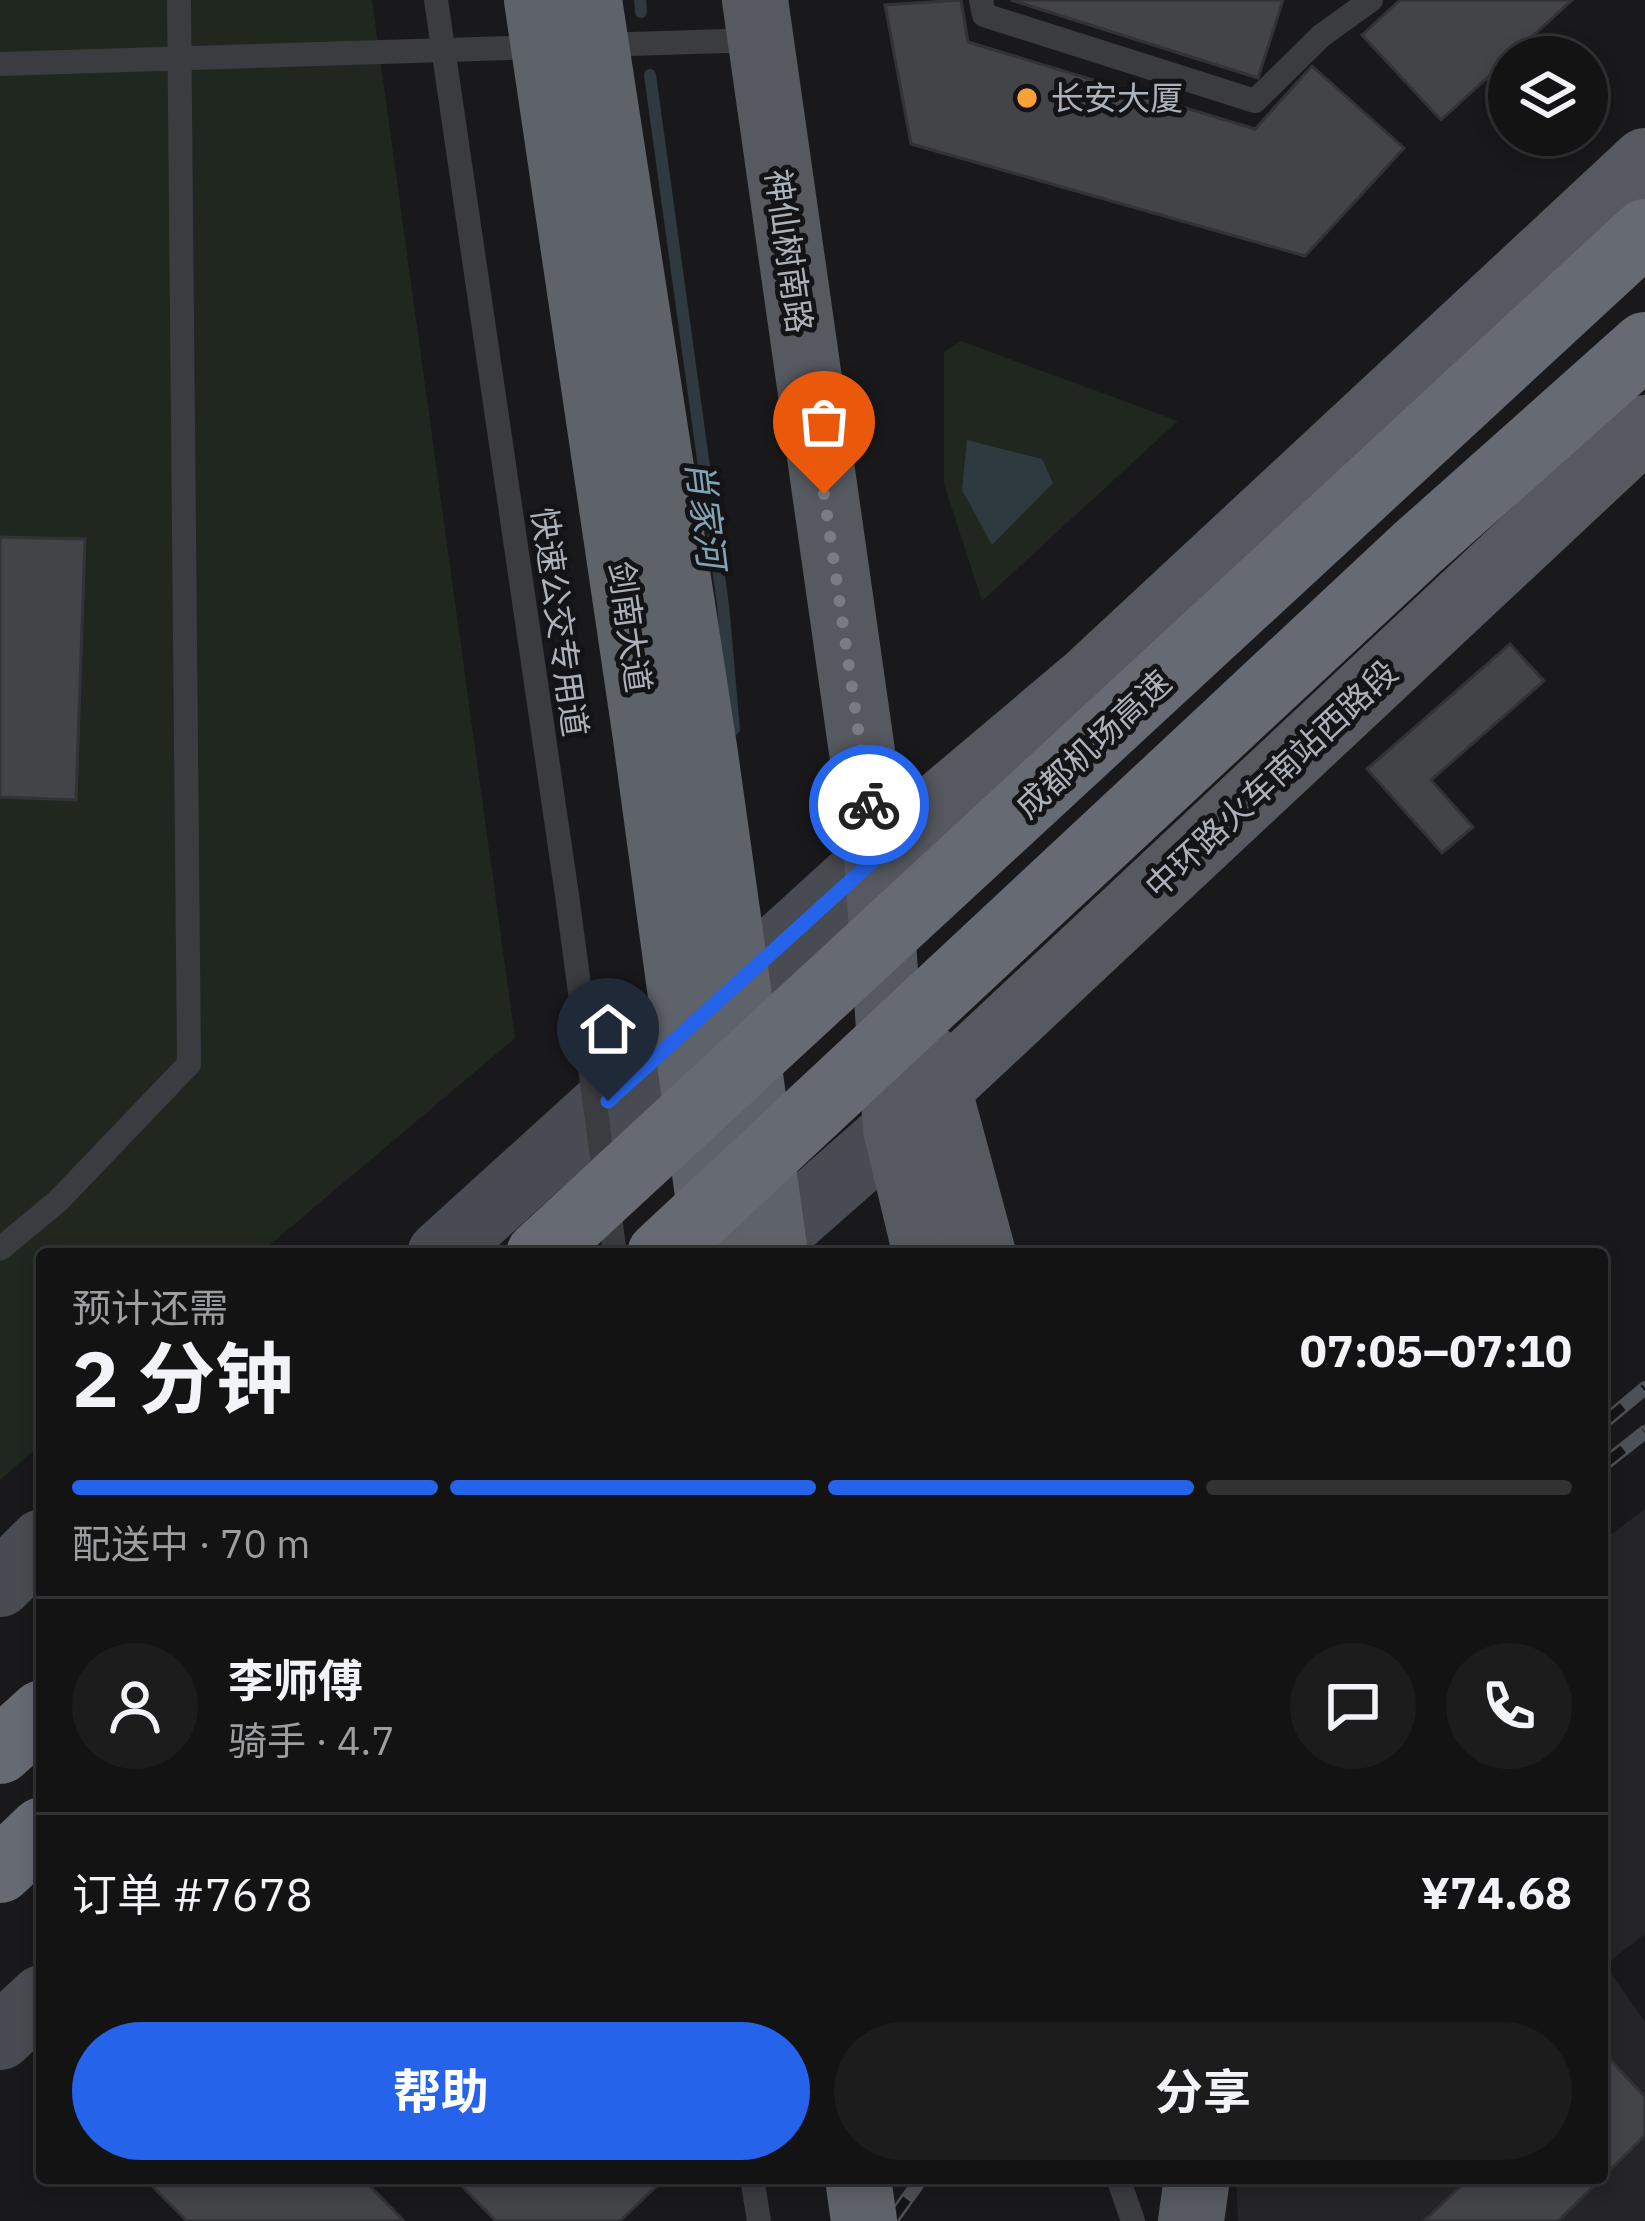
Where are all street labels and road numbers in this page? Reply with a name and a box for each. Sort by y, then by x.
street label: 神仙树南路 [757,166,822,336]
street label: 快速公交专用道 [523,505,598,739]
street label: 剑南大道 [600,559,661,695]
street label: 中环路火车南站西路段 [1135,650,1406,907]
street label: 成都机场高速 [1006,660,1180,827]

